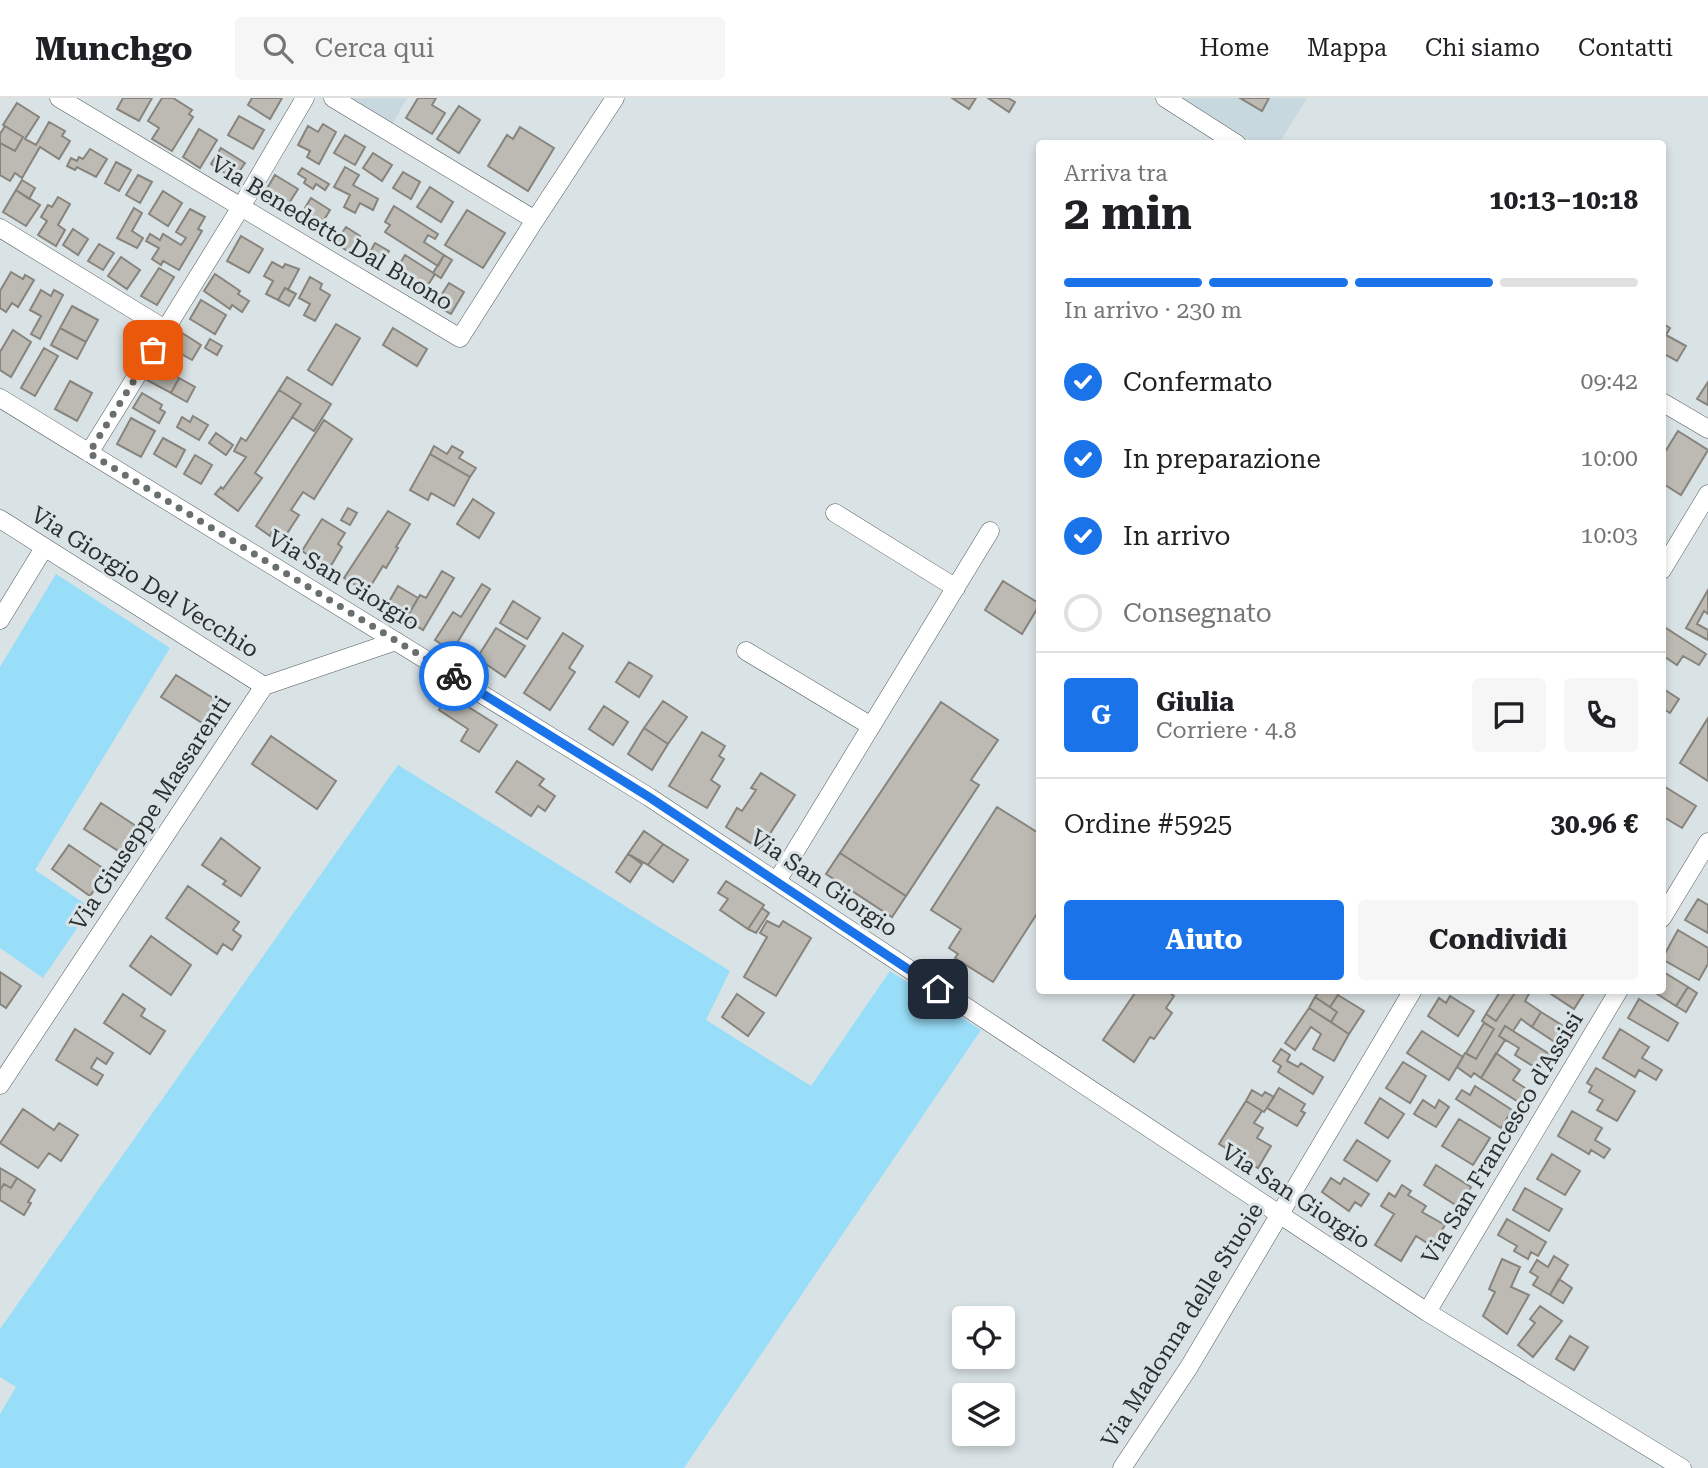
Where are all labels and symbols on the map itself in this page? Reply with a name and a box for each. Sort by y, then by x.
street label: Via Benedetto Dal Buono [206,150,458,316]
pin [123,320,183,380]
street label: Via Giorgio Del Vecchio [26,501,263,664]
street label: Via San Giorgio [263,525,424,636]
courier [419,641,489,711]
street label: Via Giuseppe Massarenti [64,691,236,936]
street label: Via San Giorgio [745,824,903,943]
pin [908,959,968,1019]
street label: Via San Francesco d'Assisi [1416,1007,1589,1269]
street label: Via San Giorgio [1216,1138,1375,1255]
street label: Via Madonna delle Stuoie [1096,1198,1269,1453]

